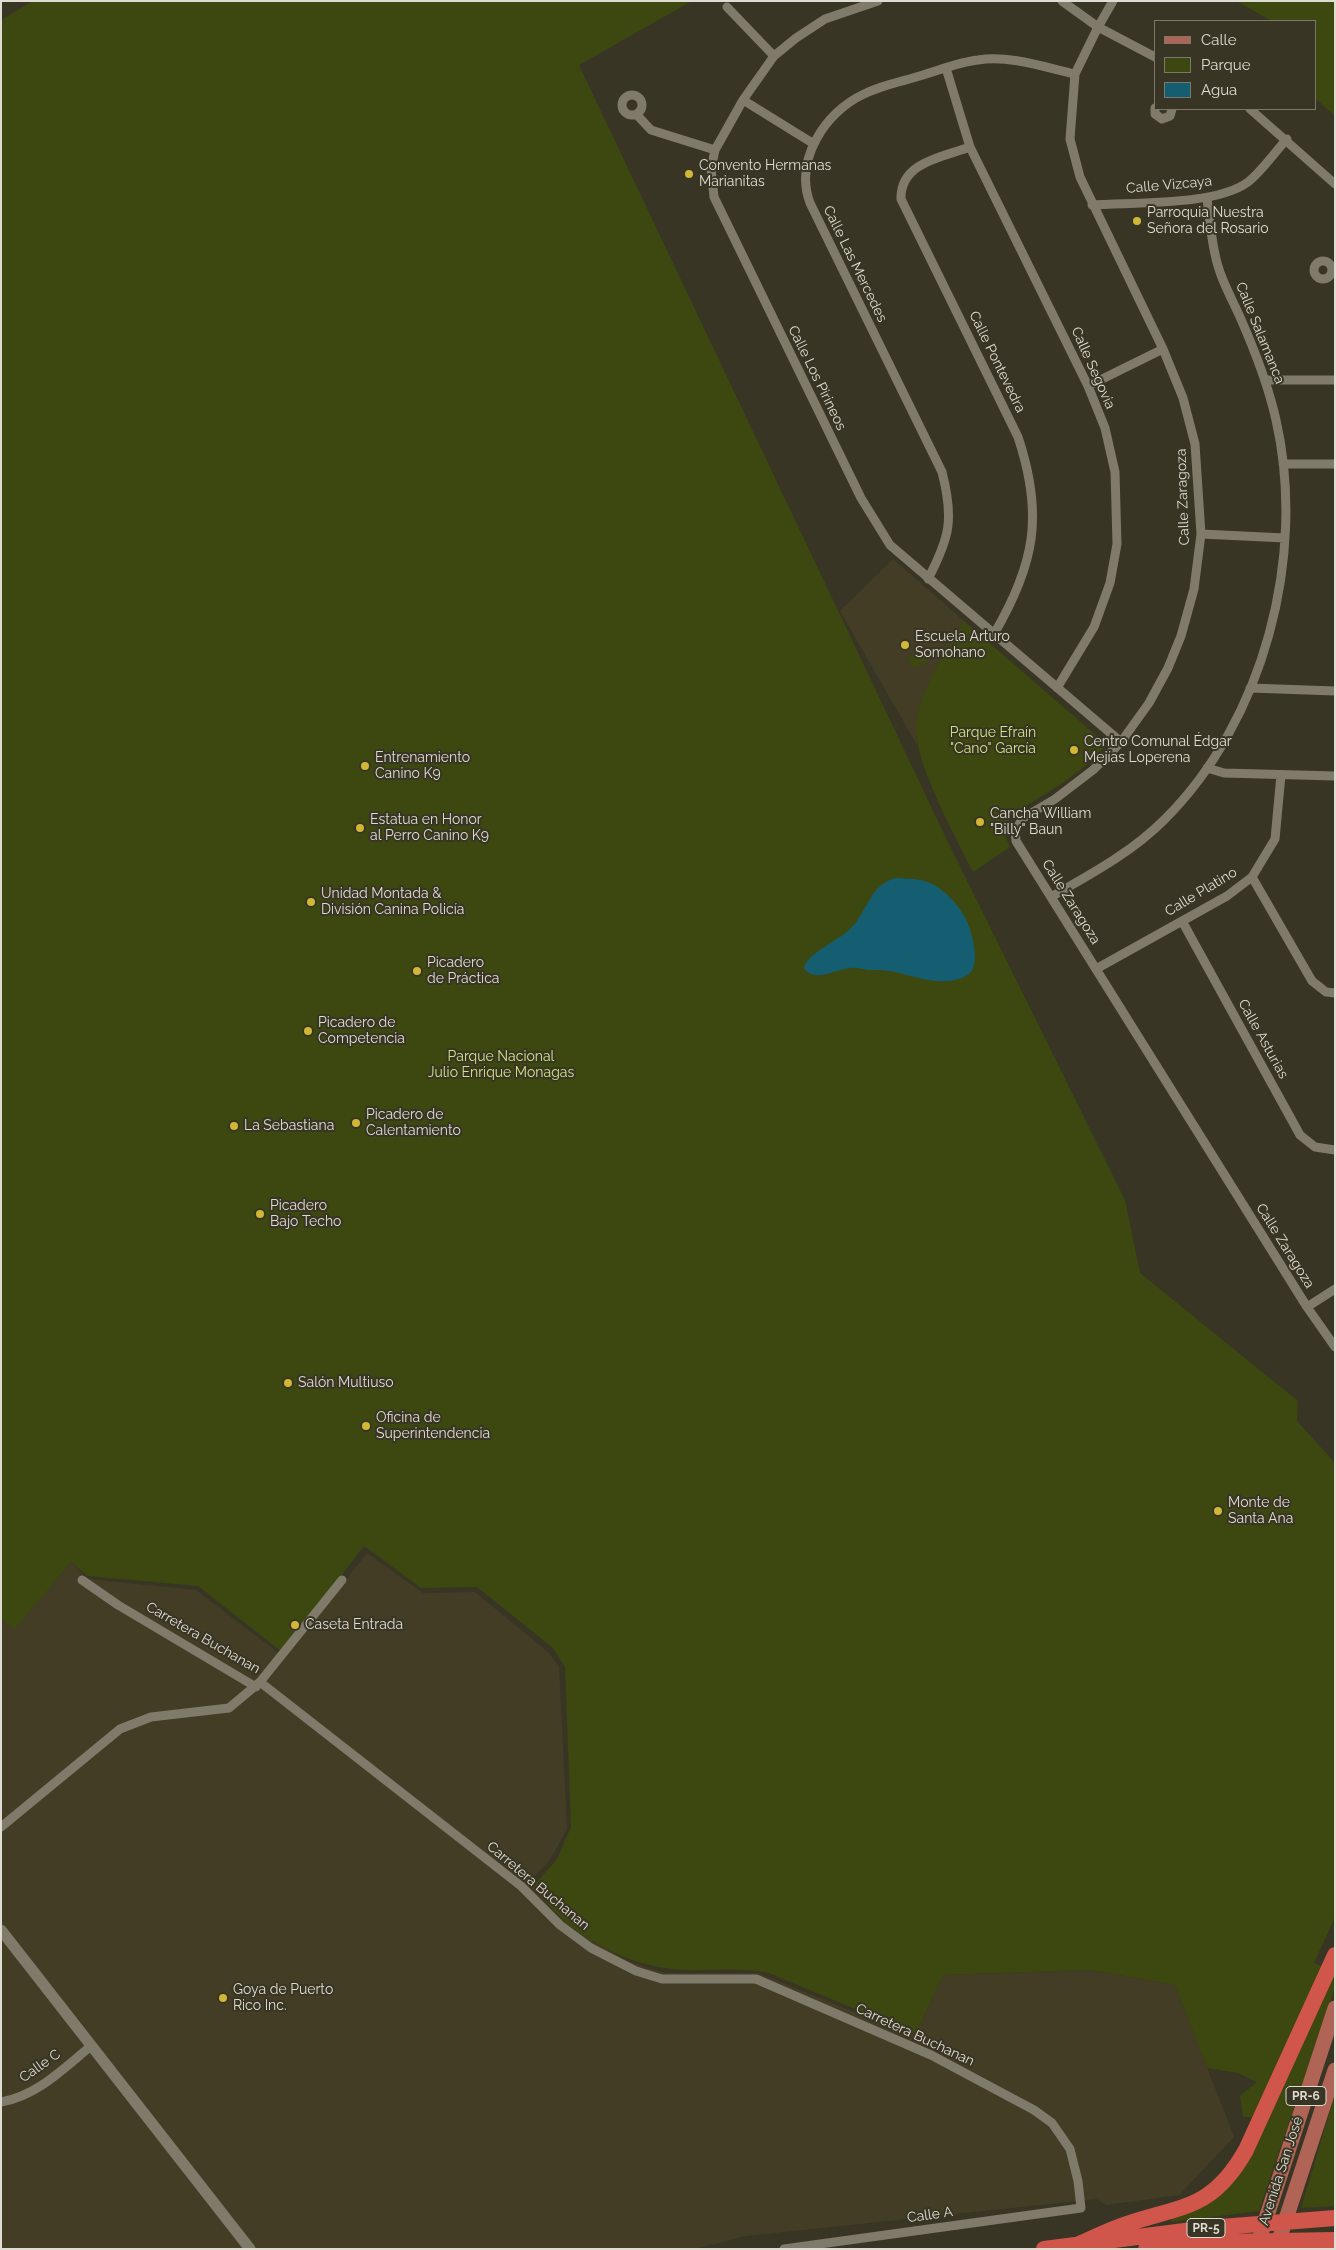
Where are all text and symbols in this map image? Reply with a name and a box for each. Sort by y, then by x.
legend [1154,20,1316,110]
text: Calle [1201,31,1236,49]
text: Parque [1201,56,1250,74]
text: Agua [1201,81,1237,99]
place label: Convento Hermanas Marianitas [699,158,831,190]
marker: Convento Hermanas Marianitas [683,168,695,180]
street label: Calle Vizcaya [1125,173,1213,197]
street label: Calle Las Mercedes [820,203,890,325]
place label: Parroquia Nuestra Señora del Rosario [1147,205,1269,238]
marker: Parroquia Nuestra Señora del Rosario [1131,215,1143,227]
street label: Calle Salamanca [1232,280,1288,386]
street label: Calle Pontevedra [965,308,1029,416]
street label: Calle Los Pirineos [784,323,850,433]
street label: Calle Segovia [1067,324,1119,412]
street label: Calle Zaragoza [1173,448,1193,546]
place label: Escuela Arturo Somohano [915,629,1010,662]
marker: Escuela Arturo Somohano [899,639,911,651]
park label: Parque Efraín "Cano" García [950,725,1036,758]
place label: Centro Comunal Édgar Mejías Loperena [1084,734,1232,766]
marker: Centro Comunal Édgar Mejías Loperena [1068,744,1080,756]
place label: Entrenamiento Canino K9 [375,750,470,782]
marker: Entrenamiento Canino K9 [359,760,371,772]
place label: Cancha William "Billy" Baun [990,806,1091,839]
place label: Estatua en Honor al Perro Canino K9 [370,812,489,844]
marker: Cancha William "Billy" Baun [974,816,986,828]
marker: Estatua en Honor al Perro Canino K9 [354,822,366,834]
street label: Calle Zaragoza [1038,856,1104,948]
street label: Calle Platino [1162,864,1240,920]
place label: Unidad Montada & División Canina Policía [321,886,464,919]
marker: Unidad Montada & División Canina Policía [305,896,317,908]
place label: Picadero de Práctica [427,955,499,988]
marker: Picadero de Práctica [411,965,423,977]
street label: Calle Asturias [1234,996,1292,1082]
place label: Picadero de Competencia [318,1015,405,1048]
marker: Picadero de Competencia [302,1025,314,1037]
park label: Parque Nacional Julio Enrique Monagas [428,1049,574,1082]
place label: Picadero de Calentamiento [366,1107,461,1140]
marker: Picadero de Calentamiento [350,1117,362,1129]
place label: La Sebastiana [244,1118,334,1134]
marker: La Sebastiana [228,1120,240,1132]
place label: Picadero Bajo Techo [270,1198,341,1230]
street label: Calle Zaragoza [1252,1200,1318,1292]
marker: Picadero Bajo Techo [254,1208,266,1220]
place label: Salón Multiuso [298,1375,394,1391]
marker: Salón Multiuso [282,1377,294,1389]
place label: Oficina de Superintendencia [376,1410,490,1442]
marker: Oficina de Superintendencia [360,1420,372,1432]
place label: Monte de Santa Ana [1228,1495,1293,1528]
marker: Monte de Santa Ana [1212,1505,1224,1517]
street label: Carretera Buchanan [143,1598,263,1678]
place label: Caseta Entrada [305,1617,403,1633]
marker: Caseta Entrada [289,1619,301,1631]
street label: Carretera Buchanan [483,1838,593,1934]
place label: Goya de Puerto Rico Inc. [233,1982,333,2014]
marker: Goya de Puerto Rico Inc. [217,1992,229,2004]
street label: Carretera Buchanan [853,2000,977,2070]
street label: Calle C [16,2046,64,2086]
road number: PR-6 [1286,2086,1326,2106]
street label: Avenida San José [1256,2115,1306,2227]
street label: Calle A [906,2203,954,2227]
road number: PR-5 [1187,2218,1225,2238]

